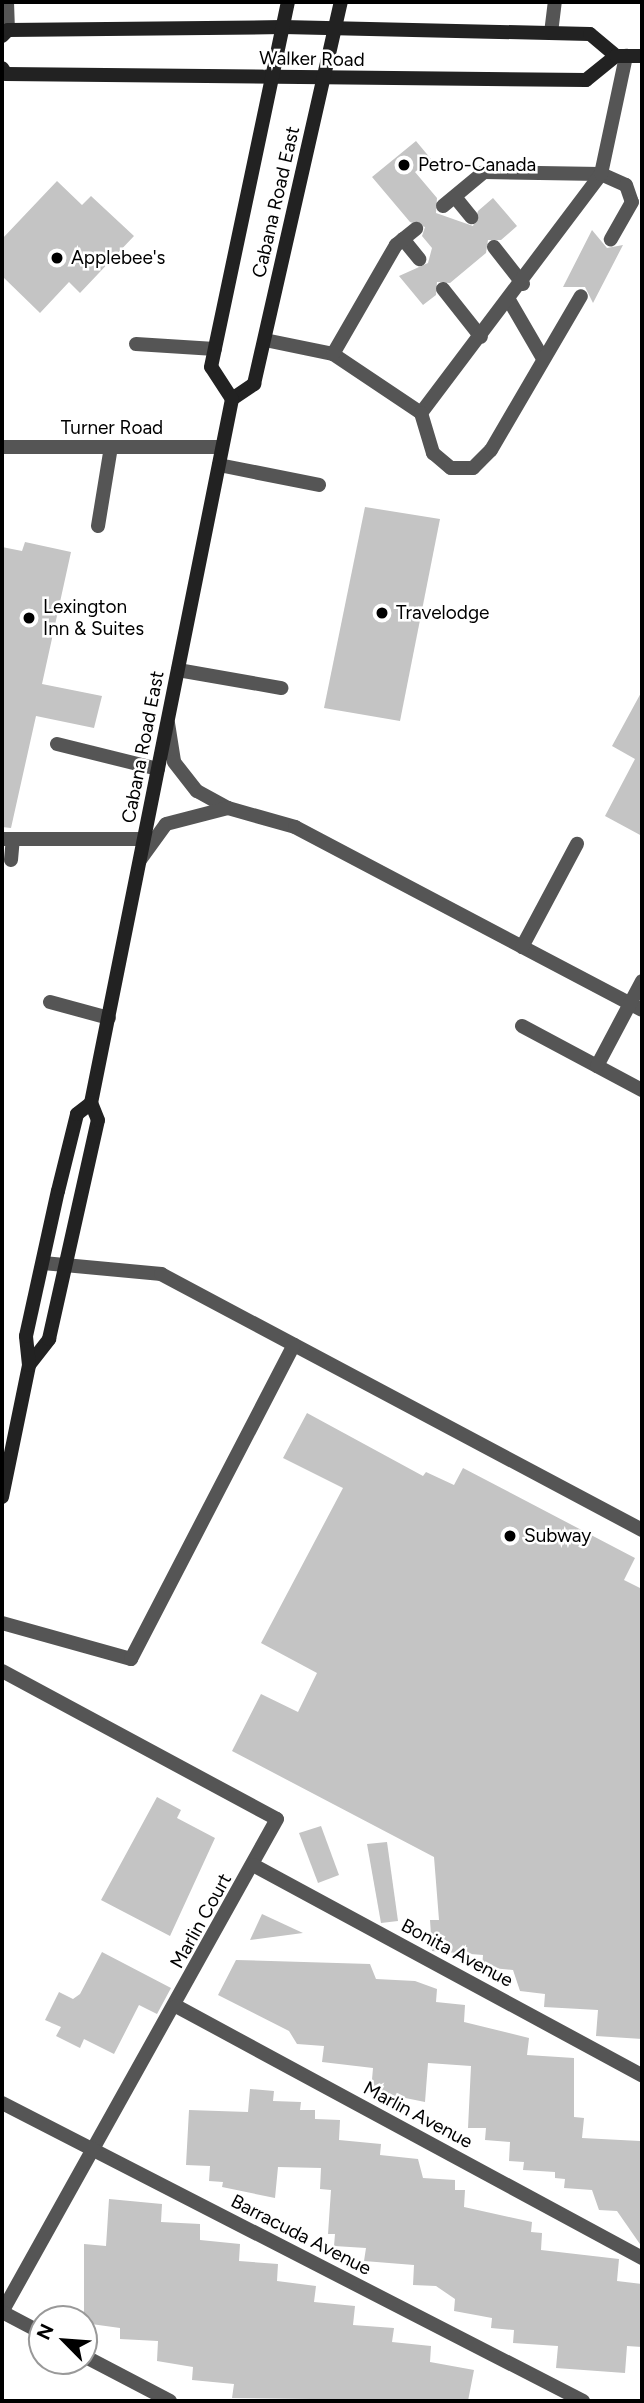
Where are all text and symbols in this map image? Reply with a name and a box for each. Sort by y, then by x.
street label: Walker Road [259,47,365,71]
street label: Cabana Road East [248,124,304,280]
place label: Petro-Canada [418,154,536,176]
marker: Petro-Canada [396,157,412,173]
place label: Applebee's [71,247,165,269]
marker: Applebee's [49,250,65,266]
street label: Turner Road [61,417,163,439]
place label: Lexington Inn & Suites [43,596,144,640]
place label: Travelodge [396,602,489,624]
marker: Travelodge [374,605,390,621]
marker: Lexington Inn & Suites [21,610,37,626]
street label: Cabana Road East [117,669,169,825]
place label: Subway [524,1525,591,1547]
marker: Subway [502,1528,518,1544]
street label: Marlin Court [166,1870,236,1972]
street label: Bonita Avenue [397,1914,517,1992]
street label: Marlin Avenue [360,2077,476,2153]
street label: Barracuda Avenue [227,2190,375,2280]
north arrow [28,2305,98,2375]
text: N [32,2320,59,2343]

